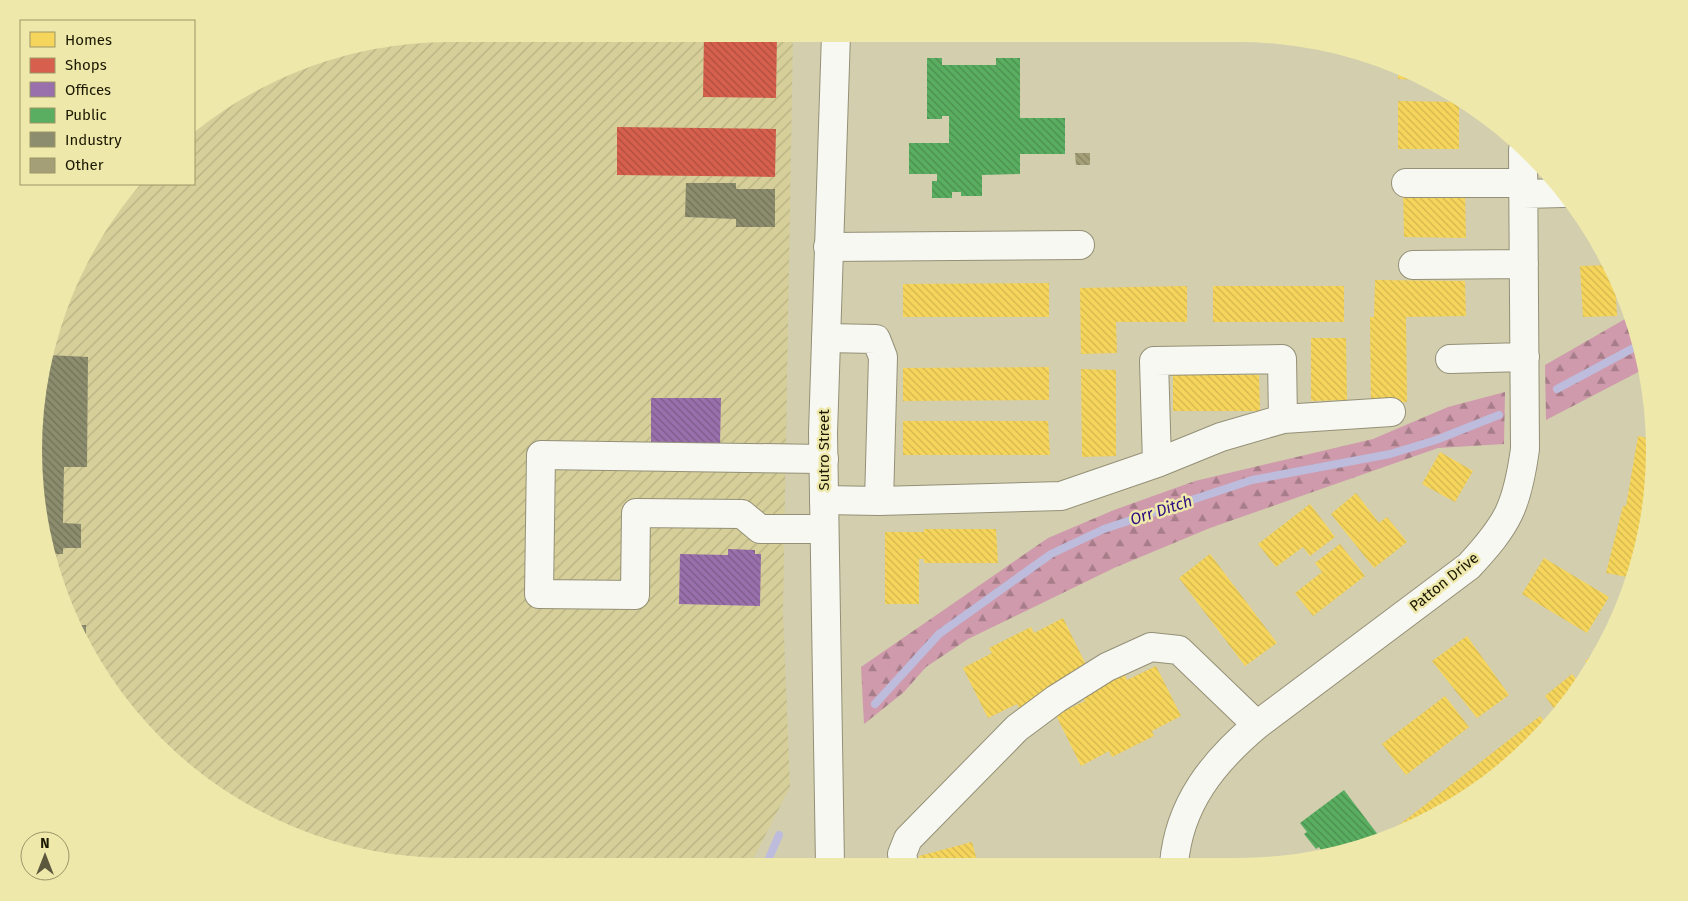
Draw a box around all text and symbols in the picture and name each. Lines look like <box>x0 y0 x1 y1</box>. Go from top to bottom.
legend <box>20 20 195 185</box>
text: Homes <box>65 31 112 49</box>
text: Shops <box>65 56 107 74</box>
text: Offices <box>65 81 111 99</box>
text: Public <box>65 106 107 124</box>
text: Industry <box>65 131 122 149</box>
text: Other <box>65 156 104 174</box>
street label: Sutro Street <box>815 409 833 491</box>
water label: Orr Ditch <box>1128 491 1194 529</box>
street label: Patton Drive <box>1406 549 1482 615</box>
north arrow <box>20 831 70 881</box>
text: N <box>40 835 50 852</box>

